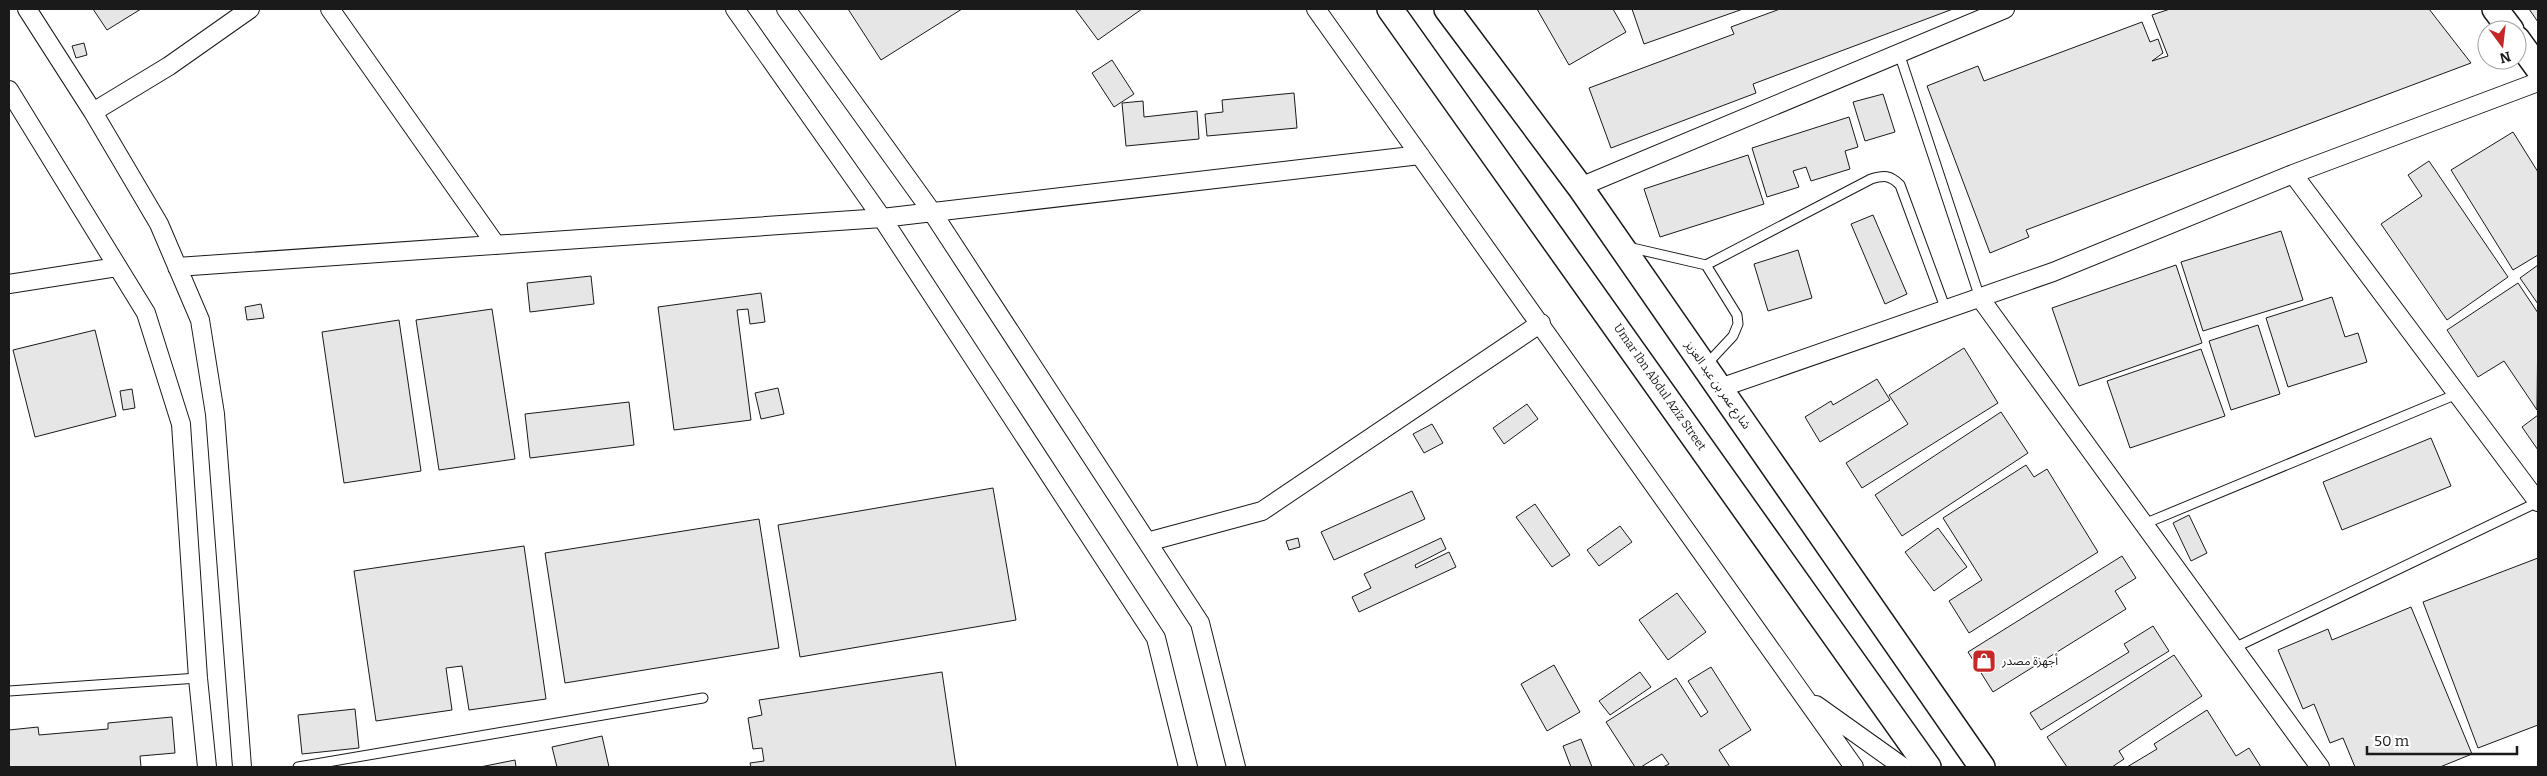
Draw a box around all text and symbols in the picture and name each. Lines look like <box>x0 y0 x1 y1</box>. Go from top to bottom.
north arrow <box>2477 20 2527 70</box>
text: N <box>2498 47 2513 67</box>
street label: Umar Ibn Abdul Aziz Street <box>1611 321 1709 453</box>
street label: شارع عمر بن عبد العزيز <box>1680 337 1754 433</box>
shop icon: أجهزة مصدر <box>1971 648 1997 674</box>
place label: أجهزة مصدر <box>2001 653 2058 668</box>
scale bar <box>2367 724 2517 756</box>
text: 50 m <box>2374 732 2410 750</box>

